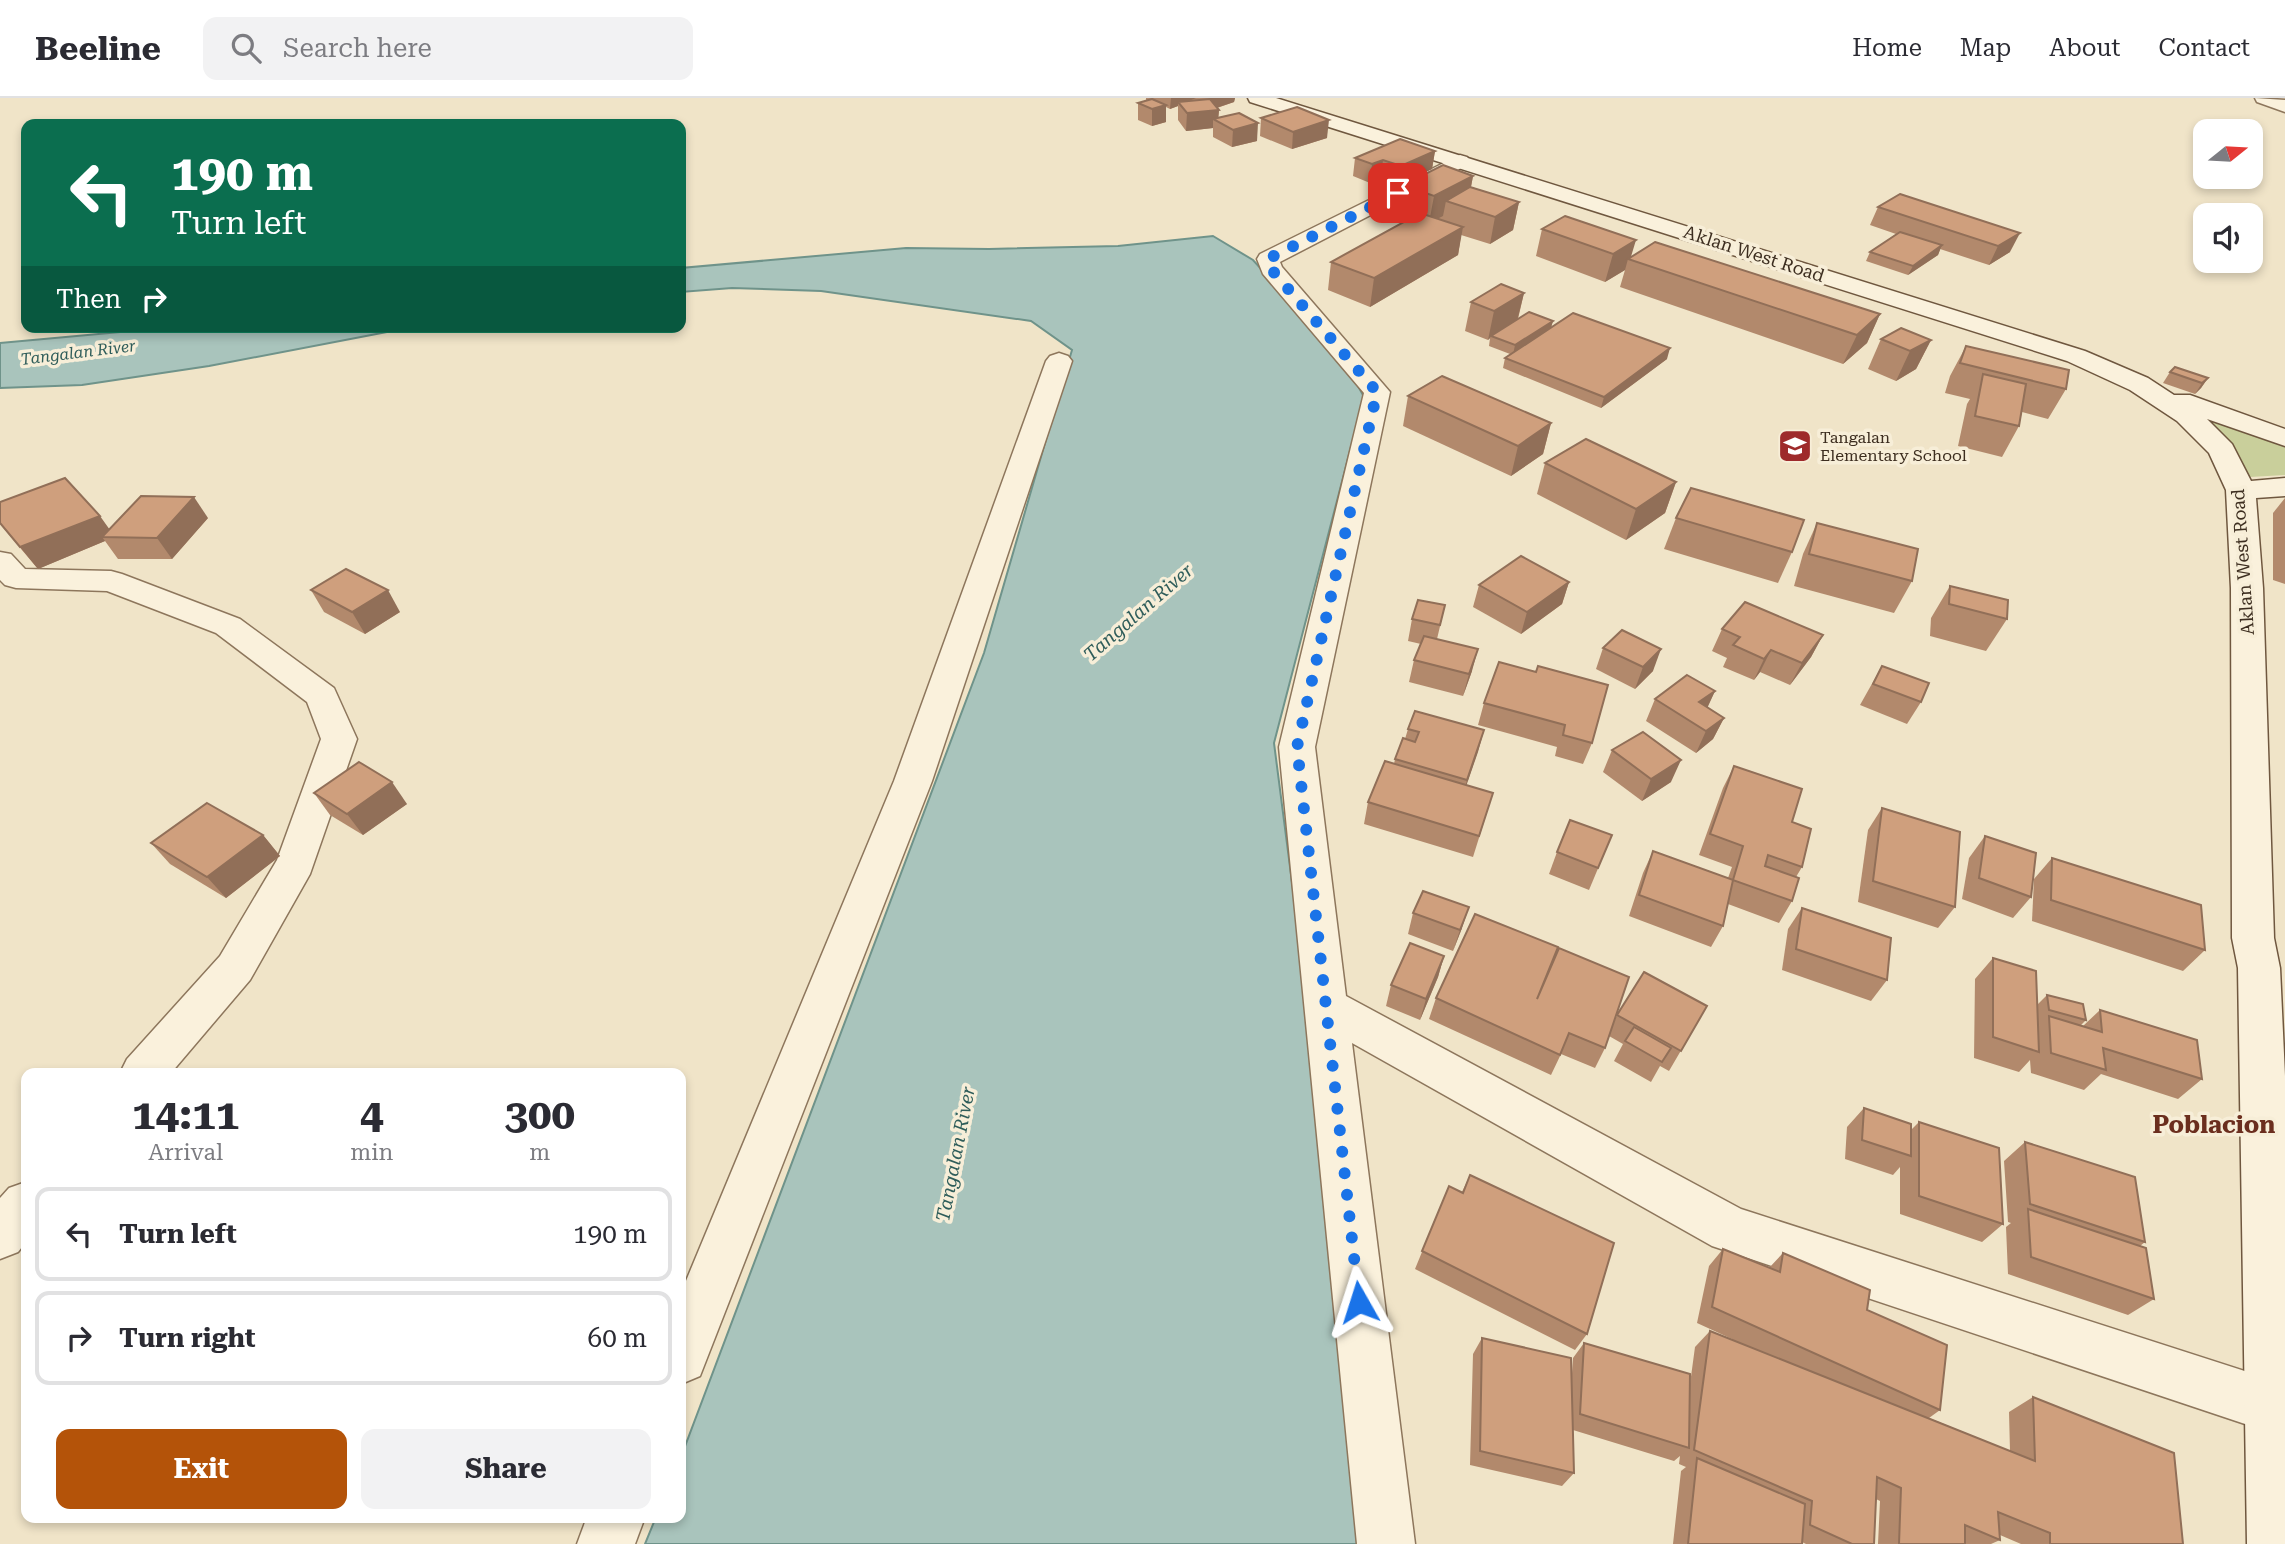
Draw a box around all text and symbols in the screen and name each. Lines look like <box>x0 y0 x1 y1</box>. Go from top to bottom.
search box <box>203 17 693 80</box>
text: Beeline <box>35 29 161 68</box>
icon: search <box>227 29 265 67</box>
text: Search here <box>283 33 432 63</box>
text: Home <box>1852 34 1922 62</box>
text: Map <box>1960 34 2011 62</box>
text: About <box>2049 34 2120 62</box>
text: Contact <box>2158 34 2250 62</box>
north arrow <box>2193 119 2263 189</box>
map controls <box>2193 119 2263 273</box>
text: 190 m <box>171 145 313 202</box>
icon: left <box>56 147 147 238</box>
pin <box>1368 163 1428 223</box>
icon: arrive <box>1379 174 1417 212</box>
button: sound <box>2193 203 2263 273</box>
text: Turn left <box>171 204 306 242</box>
street label: Aklan West Road <box>1681 221 1828 286</box>
icon: right <box>135 280 173 318</box>
text: Then <box>56 284 121 314</box>
water label: Tangalan River <box>19 336 137 369</box>
school or university icon: Tangalan Elementary School <box>1776 427 1814 465</box>
place label: Tangalan Elementary School <box>1820 428 1967 465</box>
street label: Aklan West Road <box>2227 488 2258 636</box>
water label: Tangalan River <box>1079 559 1198 666</box>
water label: Tangalan River <box>931 1084 980 1224</box>
text: 14:11 <box>132 1090 239 1139</box>
text: 4 <box>360 1090 384 1139</box>
text: 300 <box>504 1090 575 1139</box>
district label: Poblacion <box>2153 1111 2275 1139</box>
text: Arrival <box>148 1139 223 1166</box>
text: min <box>350 1139 393 1166</box>
text: m <box>529 1139 550 1166</box>
icon: left <box>60 1215 98 1253</box>
text: Turn left <box>119 1219 237 1249</box>
text: 190 m <box>573 1219 647 1249</box>
position arrow <box>1322 1265 1396 1339</box>
icon: right <box>60 1319 98 1357</box>
text: Turn right <box>119 1323 255 1353</box>
text: 60 m <box>588 1323 647 1353</box>
button: Exit <box>56 1429 347 1509</box>
button: Share <box>361 1429 651 1509</box>

